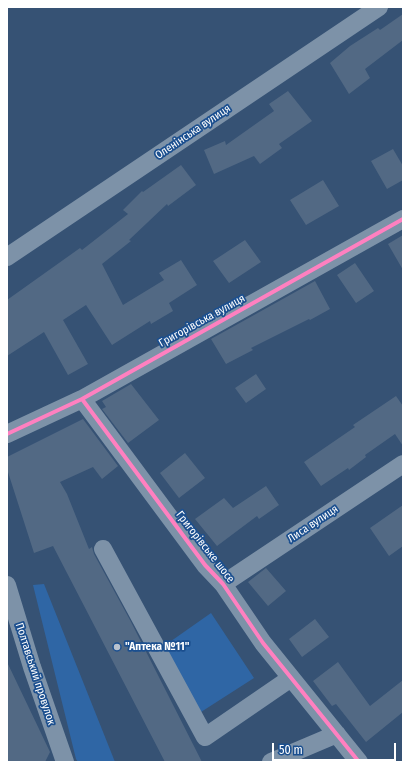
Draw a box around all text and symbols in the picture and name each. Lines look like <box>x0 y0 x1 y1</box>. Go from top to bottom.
street label: Оленінська вулиця <box>153 102 233 162</box>
street label: Григорівська вулиця <box>157 292 247 350</box>
street label: Лиса вулиця <box>285 502 341 546</box>
street label: Григорівське шосе <box>173 509 237 585</box>
street label: Полтавський провулок <box>12 621 58 727</box>
place label: "Аптека №11" <box>125 640 189 654</box>
marker: "Аптека №11" <box>112 642 122 652</box>
scale bar <box>274 735 398 761</box>
text: 50 m <box>279 743 303 757</box>

